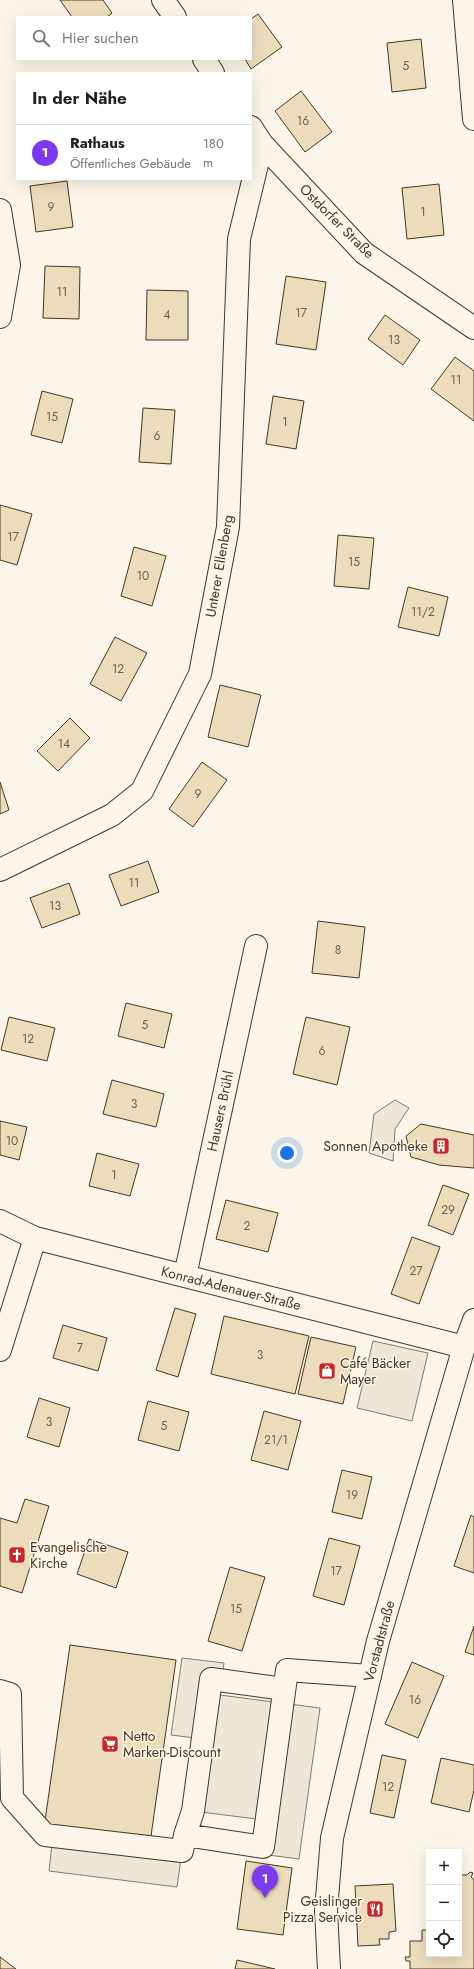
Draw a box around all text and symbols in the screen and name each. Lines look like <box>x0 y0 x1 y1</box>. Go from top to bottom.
search box <box>16 16 252 60</box>
icon: search <box>30 27 52 49</box>
text: Hier suchen <box>62 27 139 49</box>
house number: 5 <box>403 57 410 75</box>
text: In der Nähe <box>32 86 127 110</box>
house number: 16 <box>297 112 309 130</box>
text: Rathaus <box>70 132 125 154</box>
text: 180 m <box>203 134 224 172</box>
text: 1 <box>42 143 48 162</box>
text: Öffentliches Gebäude <box>70 154 191 173</box>
street label: Ostdorfer Straße <box>295 179 379 263</box>
house number: 9 <box>48 198 55 216</box>
house number: 1 <box>420 203 426 221</box>
house number: 11 <box>57 283 67 301</box>
house number: 17 <box>295 304 308 322</box>
house number: 4 <box>164 306 171 324</box>
house number: 13 <box>388 331 400 349</box>
house number: 11 <box>451 371 461 389</box>
house number: 15 <box>46 408 58 426</box>
house number: 1 <box>282 413 288 431</box>
house number: 6 <box>154 427 161 445</box>
street label: Unterer Ellenberg <box>200 513 238 619</box>
house number: 17 <box>7 528 20 546</box>
house number: 15 <box>348 553 360 571</box>
house number: 10 <box>137 567 149 585</box>
house number: 11/2 <box>411 603 435 621</box>
house number: 12 <box>112 660 124 678</box>
house number: 14 <box>58 735 70 753</box>
house number: 9 <box>195 785 202 803</box>
house number: 11 <box>129 874 139 892</box>
house number: 13 <box>49 897 61 915</box>
house number: 8 <box>335 941 341 959</box>
house number: 5 <box>142 1016 149 1034</box>
house number: 12 <box>22 1030 34 1048</box>
house number: 6 <box>319 1042 326 1060</box>
street label: Hausers Brühl <box>202 1069 238 1153</box>
house number: 3 <box>131 1095 138 1113</box>
house number: 10 <box>6 1132 18 1150</box>
place label: Sonnen Apotheke <box>323 1136 428 1156</box>
building icon: Sonnen Apotheke <box>431 1136 451 1156</box>
your location <box>277 1143 297 1163</box>
house number: 1 <box>111 1166 117 1184</box>
house number: 29 <box>441 1201 455 1219</box>
house number: 2 <box>244 1217 251 1235</box>
street label: Konrad-Adenauer-Straße <box>159 1261 303 1315</box>
house number: 27 <box>409 1262 423 1280</box>
house number: 7 <box>77 1339 84 1357</box>
house number: 3 <box>257 1346 264 1364</box>
place label: Café Bäcker Mayer <box>340 1353 411 1389</box>
shop icon: Café Bäcker Mayer <box>317 1361 337 1381</box>
house number: 3 <box>46 1413 53 1431</box>
house number: 5 <box>161 1417 168 1435</box>
house number: 21/1 <box>264 1431 288 1449</box>
house number: 19 <box>346 1486 358 1504</box>
place label: Evangelische Kirche <box>30 1537 107 1573</box>
church icon: Evangelische Kirche <box>7 1545 27 1565</box>
house number: 17 <box>330 1562 343 1580</box>
street label: Vorstadtstraße <box>359 1598 399 1684</box>
house number: 15 <box>230 1600 242 1618</box>
house number: 16 <box>409 1691 421 1709</box>
place label: Netto Marken-Discount <box>123 1726 221 1762</box>
supermarket icon: Netto Marken-Discount <box>100 1734 120 1754</box>
house number: 12 <box>382 1778 394 1796</box>
map controls <box>426 1849 462 1957</box>
button: + <box>426 1849 462 1885</box>
pin: 1 <box>252 1865 278 1898</box>
button: − <box>426 1885 462 1921</box>
place label: Geislinger Pizza Service <box>283 1891 362 1927</box>
restaurant icon: Geislinger Pizza Service <box>365 1899 385 1919</box>
button: locate <box>426 1921 462 1957</box>

